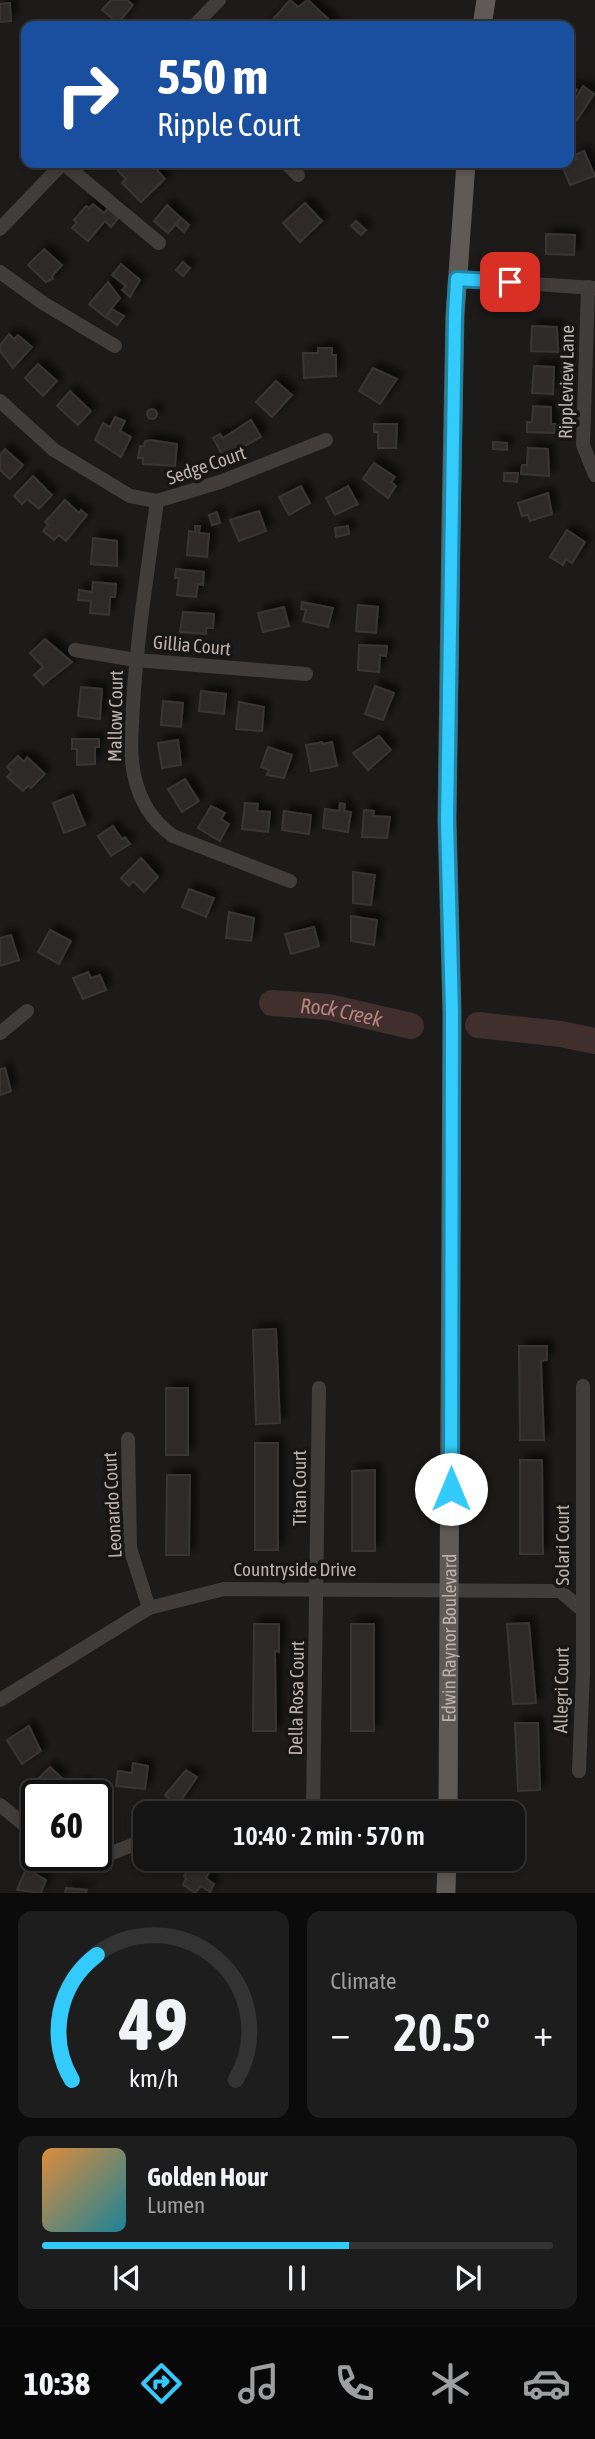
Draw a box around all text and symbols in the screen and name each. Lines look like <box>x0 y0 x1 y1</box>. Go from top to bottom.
text: 550 m <box>157 48 268 104</box>
icon: right <box>42 49 133 140</box>
text: Ripple Court <box>157 106 301 143</box>
pin <box>480 252 540 312</box>
icon: arrive <box>491 263 529 301</box>
street label: Rippleview Lane <box>554 325 578 439</box>
street label: Sedge Court <box>164 441 248 489</box>
street label: Gillia Court <box>152 631 232 659</box>
street label: Mallow Court <box>103 670 127 762</box>
water label: Rock Creek <box>299 993 386 1031</box>
street label: Titan Court <box>288 1450 310 1526</box>
street label: Leonardo Court <box>98 1451 126 1559</box>
position arrow <box>414 1452 488 1526</box>
street label: Solari Court <box>551 1505 573 1585</box>
street label: Edwin Raynor Boulevard <box>437 1554 460 1722</box>
street label: Countryside Drive <box>234 1558 356 1580</box>
street label: Della Rosa Court <box>284 1640 308 1756</box>
street label: Allegri Court <box>549 1647 573 1733</box>
speed limit sign: 60 <box>21 1780 112 1871</box>
text: 10:40 · 2 min · 570 m <box>233 1821 425 1851</box>
text: Climate <box>331 1968 396 1994</box>
text: 49 <box>118 1983 187 2066</box>
text: 20.5° <box>393 2002 490 2062</box>
text: − <box>331 2011 350 2054</box>
text: + <box>533 2011 553 2054</box>
text: km/h <box>128 2064 178 2092</box>
text: Golden Hour <box>147 2162 267 2192</box>
text: Lumen <box>147 2192 205 2218</box>
icon: previous <box>108 2259 146 2297</box>
icon: pause <box>278 2259 316 2297</box>
icon: next <box>449 2259 487 2297</box>
icon: directions <box>137 2359 186 2408</box>
icon: music <box>234 2359 283 2408</box>
icon: phone <box>330 2359 379 2408</box>
icon: climate <box>426 2359 475 2408</box>
icon: car <box>522 2359 571 2408</box>
text: 10:38 <box>24 2365 90 2402</box>

